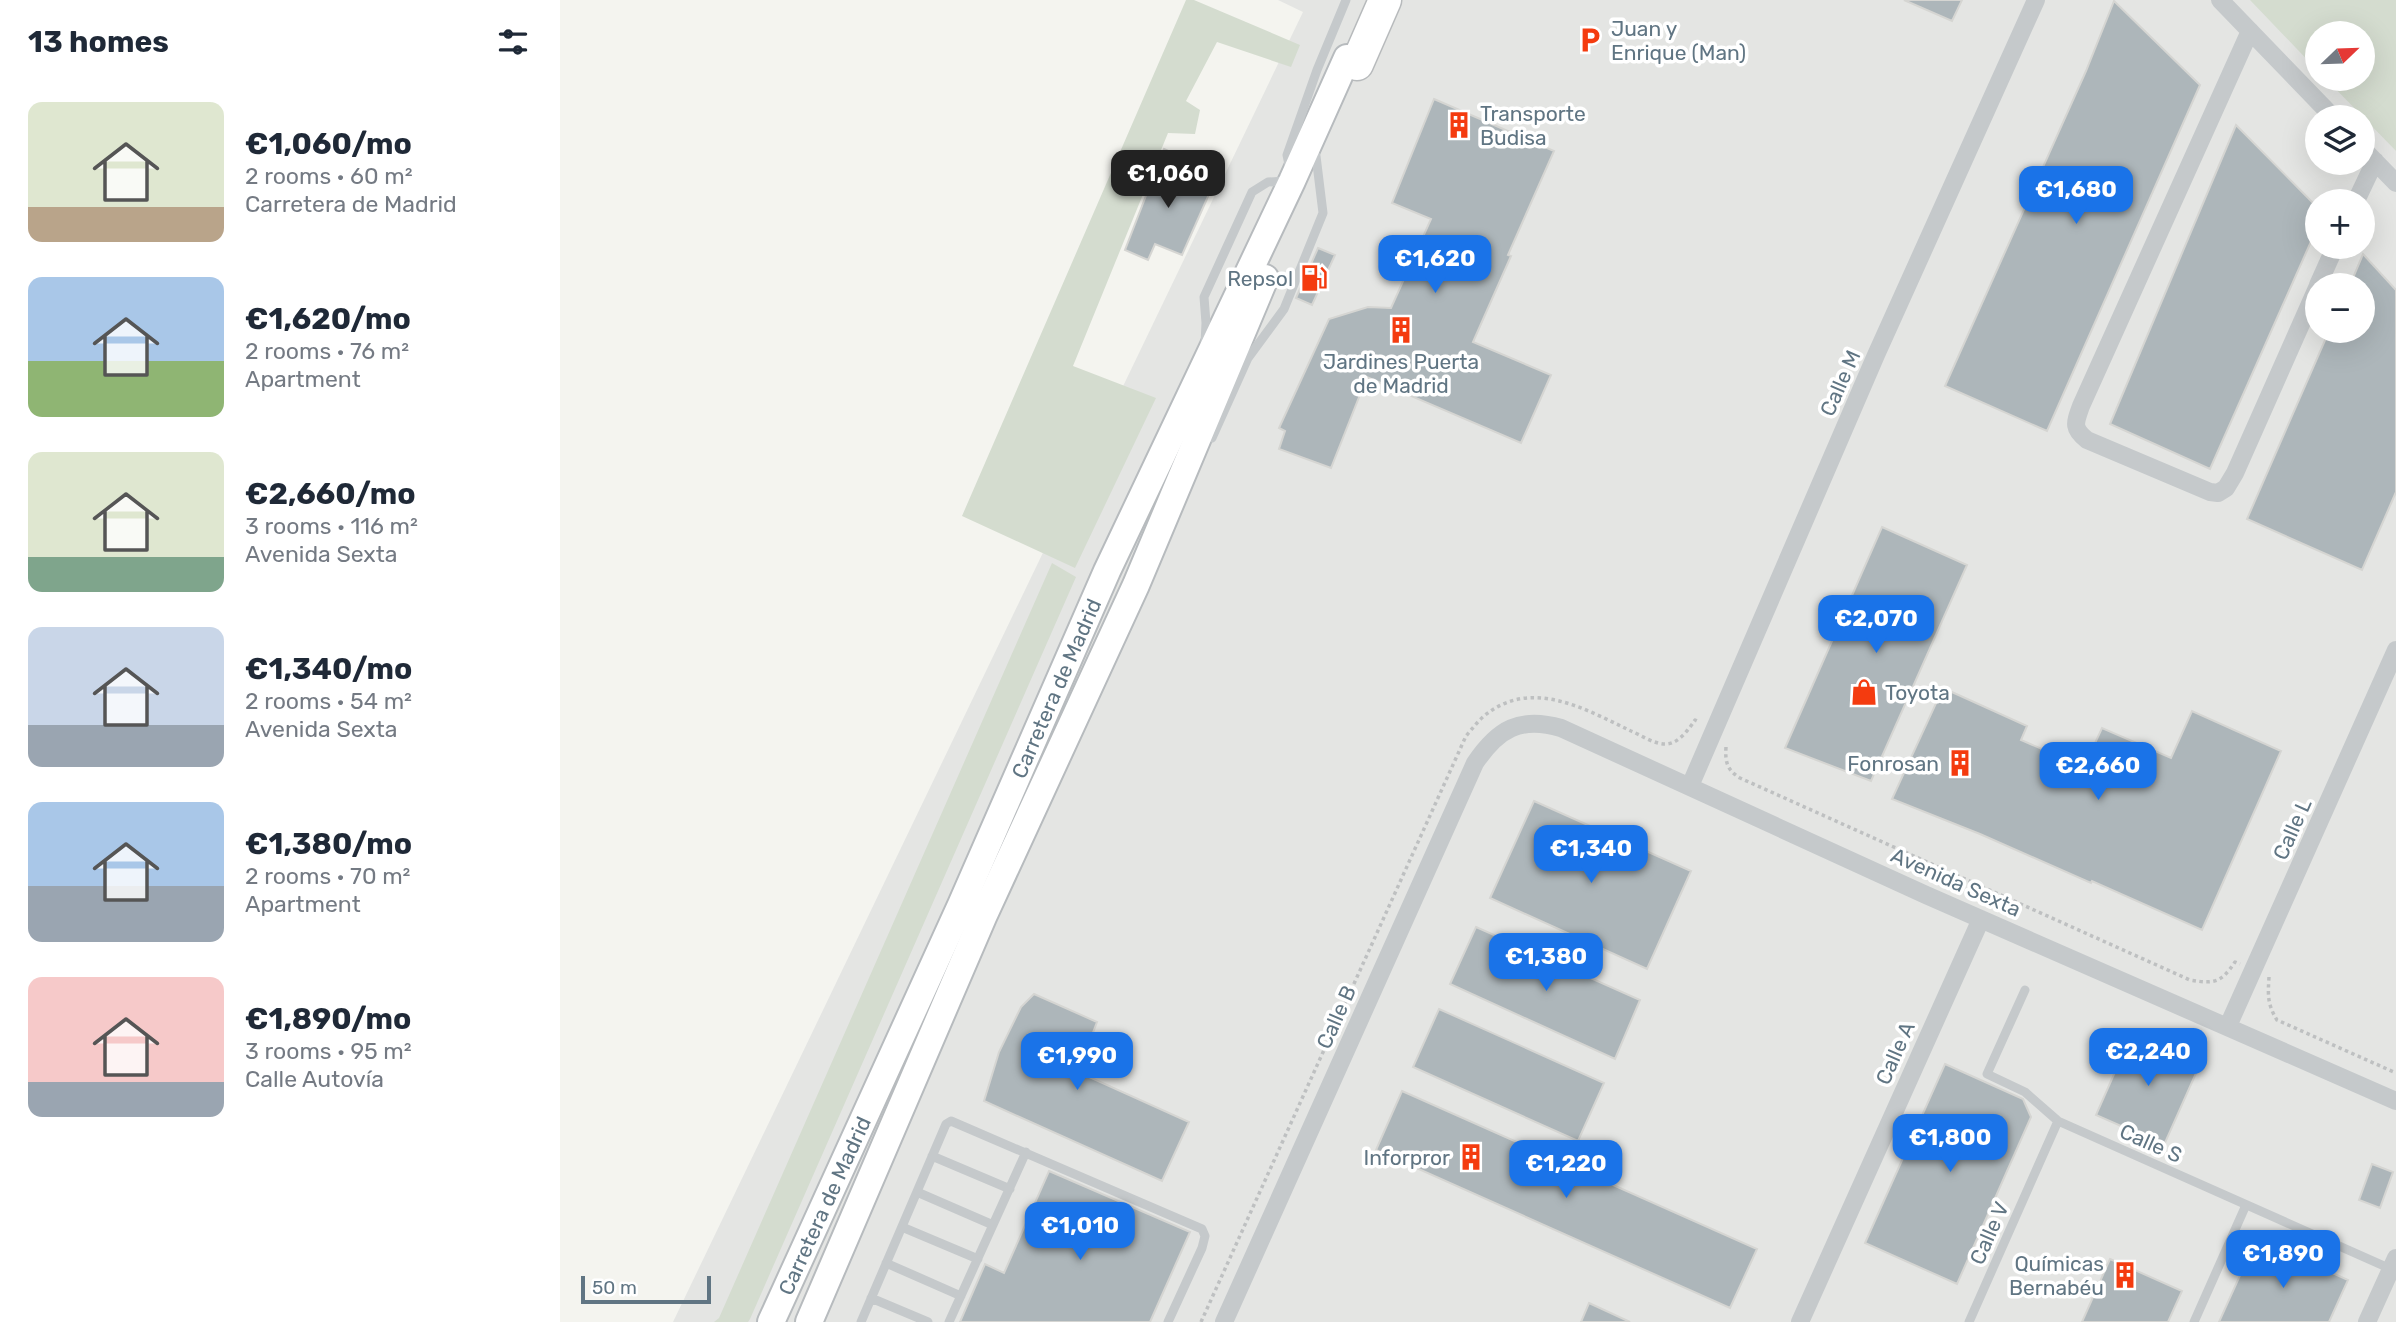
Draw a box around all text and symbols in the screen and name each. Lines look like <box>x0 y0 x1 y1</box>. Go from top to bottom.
place label: Juan y Enrique (Man) <box>1611 16 1746 65</box>
north arrow <box>2305 21 2375 91</box>
map controls <box>2305 21 2375 343</box>
icon: filters <box>494 23 532 61</box>
text: 13 homes <box>28 24 169 60</box>
parking icon: Juan y Enrique (Man) <box>1575 25 1605 55</box>
place label: Transporte Budisa <box>1480 101 1586 150</box>
button: layers <box>2305 105 2375 175</box>
building icon: Transporte Budisa <box>1444 110 1474 140</box>
text: €1,060/mo <box>245 126 412 162</box>
icon: home <box>84 130 168 214</box>
pin: €1,060 <box>1111 150 1225 210</box>
text: €1,060 <box>1127 159 1209 187</box>
text: 2 rooms · 60 m² <box>245 162 413 190</box>
pin: €1,680 <box>2019 166 2133 226</box>
text: €1,680 <box>2035 175 2117 203</box>
button: + <box>2305 189 2375 259</box>
text: Carretera de Madrid <box>245 190 457 218</box>
pin: €1,620 <box>1378 236 1492 295</box>
text: €1,620 <box>1394 244 1476 272</box>
fuel station icon: Repsol <box>1299 263 1329 293</box>
place label: Repsol <box>1227 266 1293 291</box>
button: − <box>2305 273 2375 343</box>
text: €1,620/mo <box>245 301 411 337</box>
icon: home <box>84 305 168 389</box>
building icon: Jardines Puerta de Madrid <box>1386 315 1416 345</box>
text: 2 rooms · 76 m² <box>245 337 409 365</box>
street label: Calle M <box>1814 346 1866 420</box>
place label: Jardines Puerta de Madrid <box>1323 349 1479 398</box>
text: Apartment <box>245 365 361 393</box>
text: €2,660/mo <box>245 476 416 512</box>
icon: home <box>84 480 168 564</box>
text: 3 rooms · 116 m² <box>245 512 418 540</box>
text: Avenida Sexta <box>245 540 397 568</box>
street label: Carretera de Madrid <box>1006 594 1106 782</box>
pin: €2,070 <box>1819 596 1933 655</box>
text: €2,070 <box>1834 604 1918 632</box>
text: €1,340/mo <box>245 651 412 687</box>
icon: home <box>84 655 168 739</box>
shop icon: Toyota <box>1849 677 1879 707</box>
place label: Toyota <box>1885 680 1950 705</box>
text: 2 rooms · 54 m² <box>245 687 412 715</box>
text: Avenida Sexta <box>245 715 397 743</box>
pin: €2,660 <box>2041 742 2155 802</box>
building icon: Fonrosan <box>1945 748 1975 778</box>
place label: Fonrosan <box>1847 751 1939 776</box>
text: €2,660 <box>2056 751 2140 779</box>
street label: Calle L <box>2267 794 2317 864</box>
text: €1,380/mo <box>245 826 412 862</box>
pin: €1,340 <box>1534 826 1648 885</box>
icon: home <box>84 830 168 914</box>
text: €1,340 <box>1550 834 1632 862</box>
street label: Avenida Sexta <box>1887 842 2025 922</box>
text: 2 rooms · 70 m² <box>245 862 410 890</box>
text: Apartment <box>245 890 361 918</box>
pin: €1,380 <box>1489 934 1603 993</box>
text: €1,380 <box>1505 942 1587 970</box>
street label: Calle B <box>1311 981 1361 1053</box>
text: €1,890/mo <box>245 1001 411 1037</box>
icon: home <box>84 1005 168 1089</box>
street label: Calle A <box>1870 1018 1920 1088</box>
pin: €2,240 <box>2091 1028 2205 1088</box>
pin: €1,990 <box>1020 1032 1134 1092</box>
text: 3 rooms · 95 m² <box>245 1037 412 1065</box>
text: €2,240 <box>2105 1037 2191 1065</box>
text: €1,990 <box>1037 1041 1117 1069</box>
text: Calle Autovía <box>245 1065 384 1093</box>
street label: Carretera de Madrid <box>773 1112 876 1299</box>
pin: €1,800 <box>1893 1114 2007 1174</box>
street label: Calle S <box>2116 1118 2186 1168</box>
text: €1,800 <box>1909 1123 1991 1151</box>
pin: €1,220 <box>1509 1140 1623 1200</box>
building icon: Inforpror <box>1456 1142 1486 1172</box>
place label: Inforpror <box>1363 1145 1450 1170</box>
text: €1,220 <box>1525 1149 1607 1177</box>
street label: Calle V <box>1964 1198 2014 1268</box>
pin: €1,010 <box>1023 1202 1137 1262</box>
text: €1,010 <box>1041 1211 1119 1239</box>
pin: €1,890 <box>2226 1230 2340 1290</box>
text: €1,890 <box>2242 1239 2324 1267</box>
place label: Químicas Bernabéu <box>2009 1251 2104 1300</box>
building icon: Químicas Bernabéu <box>2110 1260 2140 1290</box>
scale bar <box>581 1273 710 1305</box>
text: 50 m <box>592 1276 637 1299</box>

